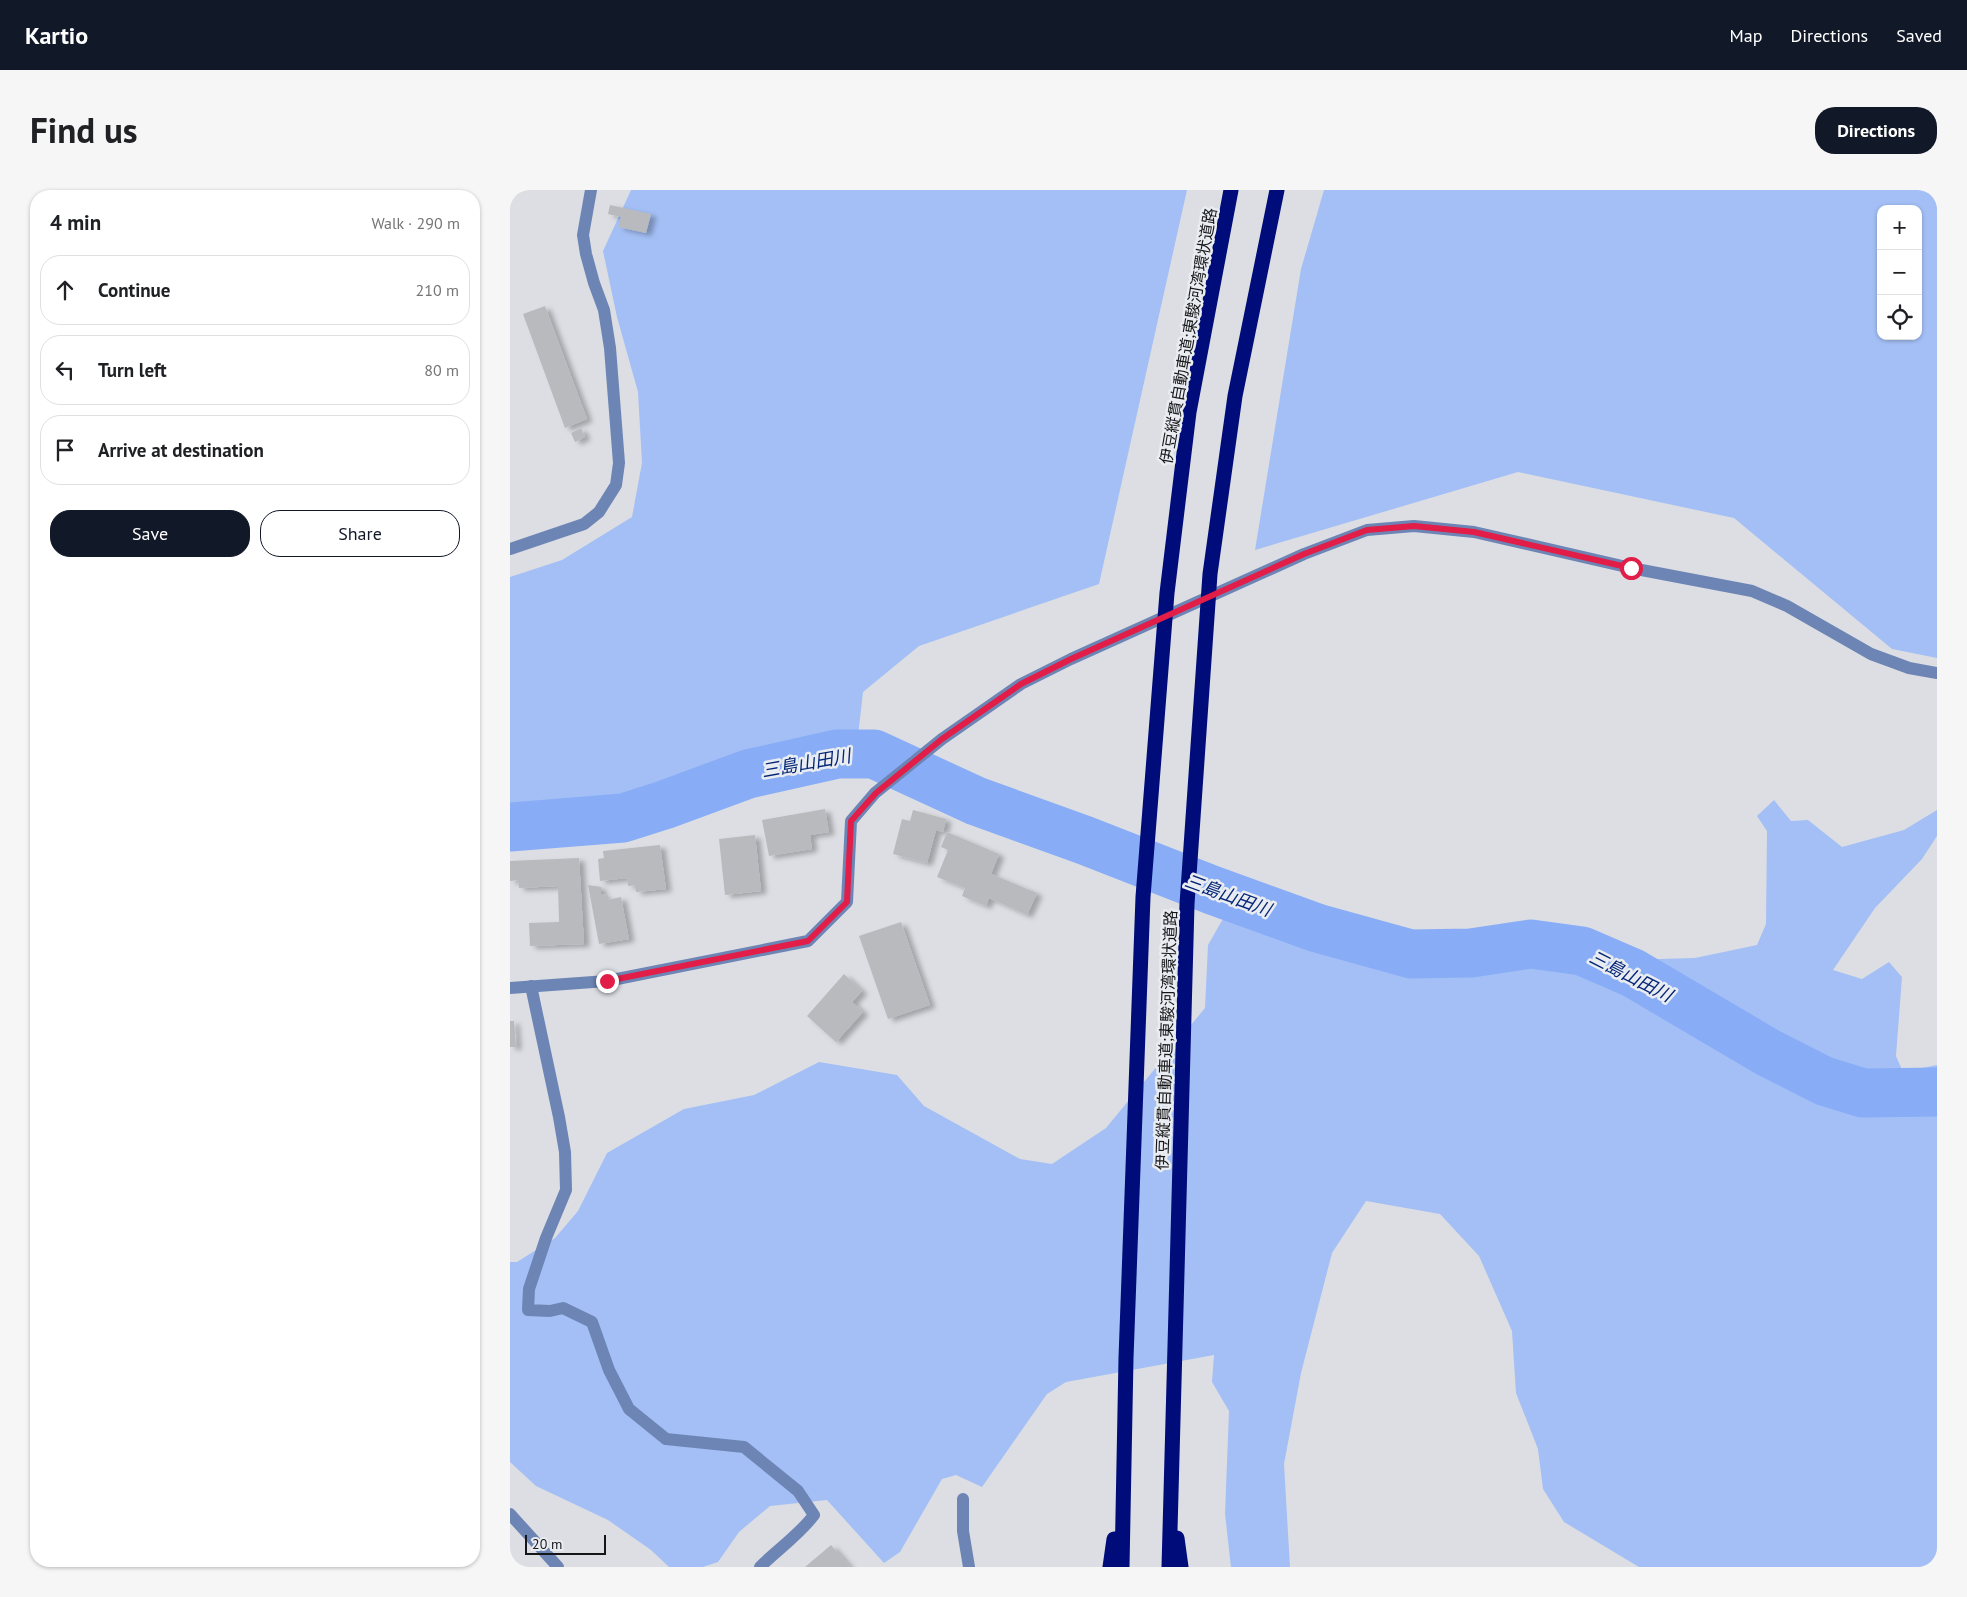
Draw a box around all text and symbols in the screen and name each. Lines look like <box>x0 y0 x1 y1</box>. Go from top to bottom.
text: Kartio <box>25 20 88 51</box>
text: Map <box>1730 24 1762 47</box>
text: Directions <box>1790 24 1868 47</box>
text: Saved <box>1896 24 1942 47</box>
text: Find us <box>30 107 138 153</box>
button: Directions <box>1815 107 1937 154</box>
map controls <box>1877 205 1922 340</box>
button: + <box>1877 205 1922 250</box>
street label: 伊豆縦貫自動車道;東駿河湾環状道路 <box>1156 206 1220 466</box>
text: 4 min <box>50 209 101 236</box>
text: Walk · 290 m <box>371 213 460 233</box>
button: − <box>1877 250 1922 295</box>
icon: ahead <box>51 276 79 304</box>
text: Continue <box>98 278 170 302</box>
text: 210 m <box>416 280 459 300</box>
button: locate <box>1877 295 1922 340</box>
icon: left <box>51 356 79 384</box>
text: Turn left <box>98 358 167 382</box>
text: 80 m <box>424 360 459 380</box>
icon: arrive <box>51 436 79 464</box>
text: Arrive at destination <box>98 438 264 462</box>
button: Save <box>50 510 250 557</box>
button: Share <box>260 510 460 557</box>
route start <box>1620 557 1643 580</box>
water label: 三島山田川 <box>760 744 854 782</box>
water label: 三島山田川 <box>1182 869 1276 922</box>
street label: 伊豆縦貫自動車道;東駿河湾環状道路 <box>1151 910 1181 1170</box>
water label: 三島山田川 <box>1586 945 1678 1008</box>
route end <box>596 970 619 993</box>
scale bar <box>525 1532 606 1555</box>
text: 20 m <box>532 1535 562 1553</box>

